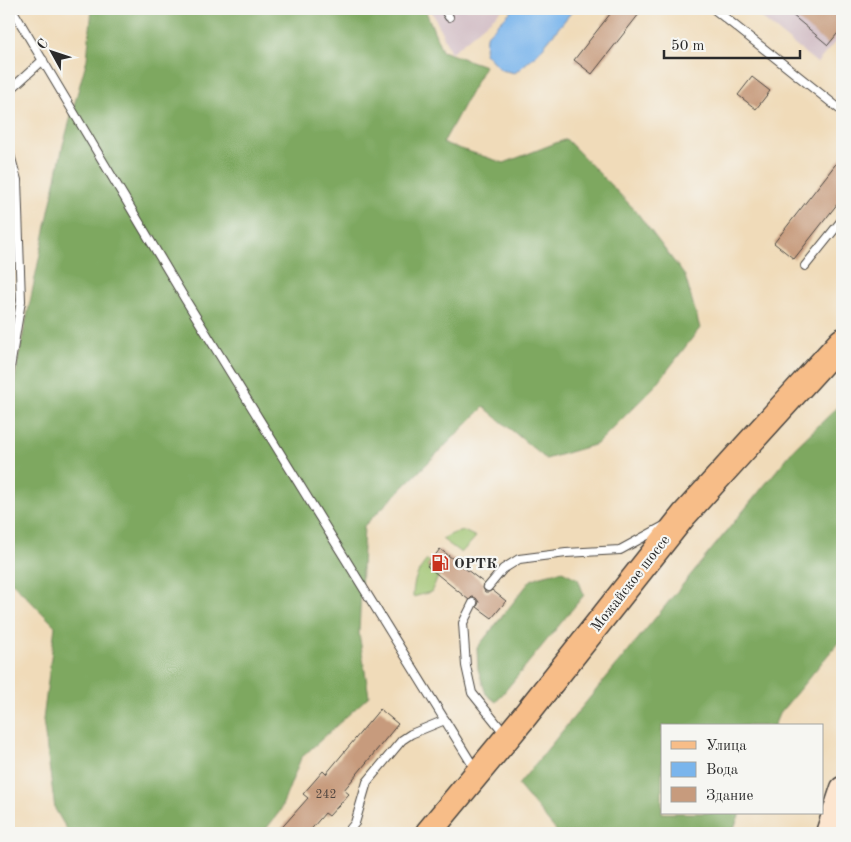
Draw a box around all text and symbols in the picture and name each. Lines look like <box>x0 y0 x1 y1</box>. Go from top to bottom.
north arrow <box>28 28 78 78</box>
scale bar <box>664 28 800 60</box>
text: С <box>34 36 51 52</box>
text: 50 m <box>671 39 705 54</box>
street label: Можайское шоссе <box>589 533 673 635</box>
fuel station icon: ОРТК <box>430 553 450 573</box>
place label: ОРТК <box>454 557 497 572</box>
legend <box>661 724 824 814</box>
text: Улица <box>706 739 747 754</box>
text: Вода <box>706 763 739 778</box>
house number: 242 <box>316 789 336 801</box>
text: Здание <box>706 789 753 804</box>

